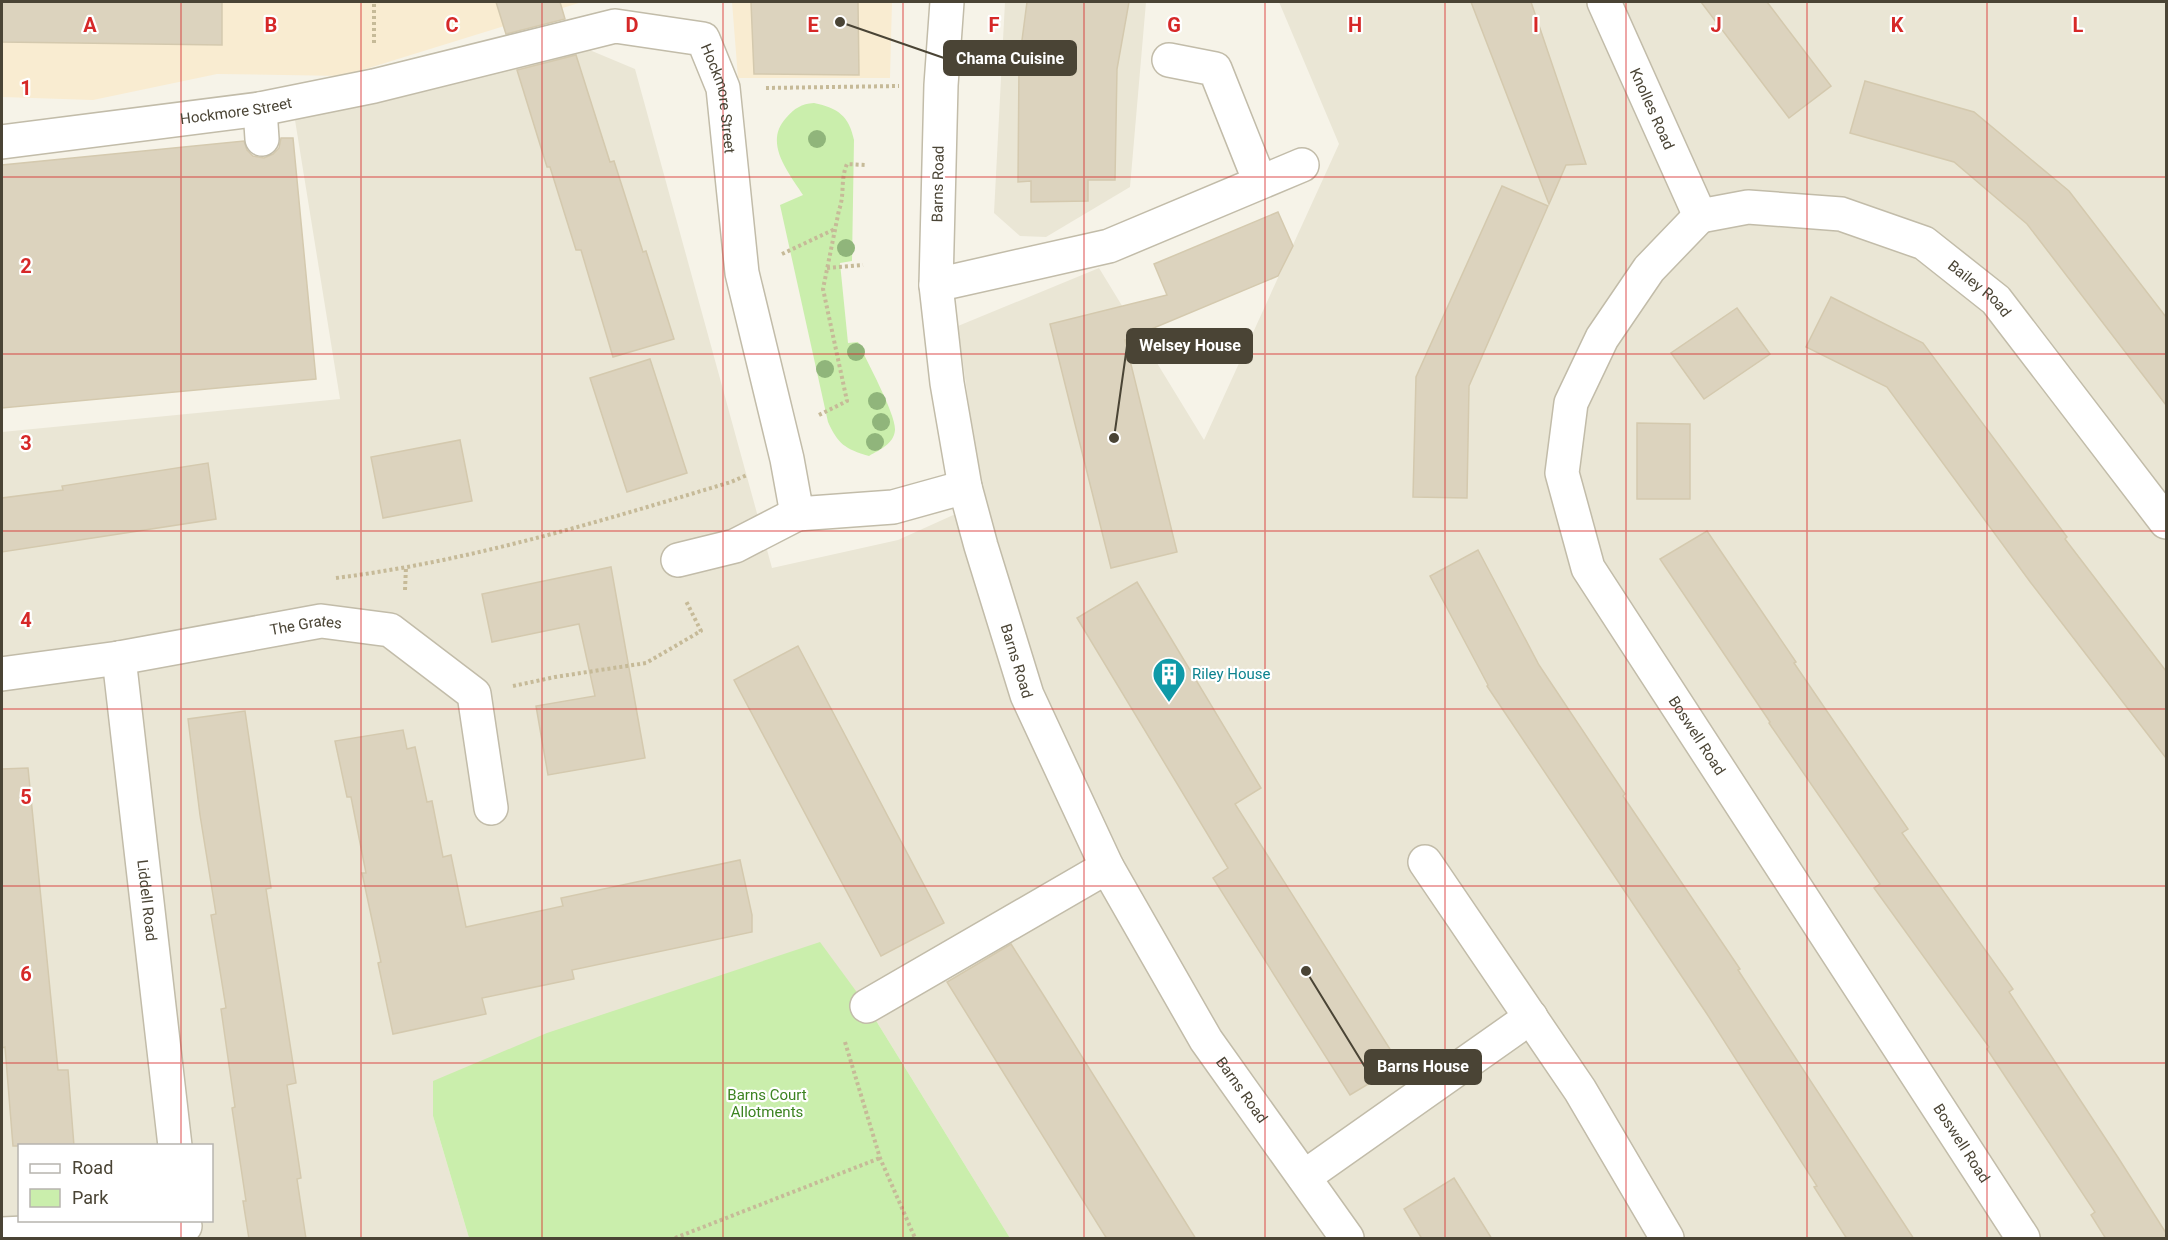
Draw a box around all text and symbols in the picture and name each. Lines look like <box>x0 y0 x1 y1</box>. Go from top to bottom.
text: A <box>83 13 97 37</box>
text: B <box>265 13 277 37</box>
text: C <box>445 13 459 37</box>
text: D <box>626 13 639 37</box>
text: E <box>807 13 819 37</box>
text: F <box>989 13 1000 37</box>
text: G <box>1167 13 1181 37</box>
text: H <box>1348 13 1362 37</box>
text: I <box>1533 13 1539 37</box>
text: J <box>1710 13 1722 37</box>
text: K <box>1891 13 1904 37</box>
text: L <box>2073 13 2084 37</box>
street label: Hockmore Street <box>697 41 739 154</box>
callout: Chama Cuisine <box>944 41 1076 75</box>
text: Chama Cuisine <box>956 49 1064 68</box>
street label: Knolles Road <box>1626 65 1678 152</box>
text: 1 <box>20 76 32 100</box>
street label: Hockmore Street <box>179 94 293 128</box>
street label: Barns Road <box>928 145 948 223</box>
text: 2 <box>20 254 32 278</box>
street label: Bailey Road <box>1944 256 2015 321</box>
callout: Welsey House <box>1127 329 1252 363</box>
text: Welsey House <box>1139 336 1241 355</box>
text: 3 <box>20 431 32 455</box>
text: 4 <box>20 608 32 632</box>
street label: The Grates <box>268 612 343 639</box>
street label: Barns Road <box>997 622 1036 700</box>
building icon: Riley House <box>1151 656 1187 703</box>
place label: Riley House <box>1192 665 1270 683</box>
street label: Boswell Road <box>1665 693 1729 778</box>
text: 5 <box>20 785 32 809</box>
street label: Liddell Road <box>133 859 160 942</box>
text: 6 <box>20 962 32 986</box>
callout: Barns House <box>1365 1050 1481 1084</box>
street label: Barns Road <box>1212 1054 1271 1127</box>
text: Barns House <box>1377 1057 1469 1076</box>
park label: Barns Court Allotments <box>727 1086 807 1121</box>
street label: Boswell Road <box>1929 1100 1994 1186</box>
legend <box>18 1144 213 1222</box>
text: Road <box>72 1157 113 1178</box>
text: Park <box>72 1187 109 1208</box>

